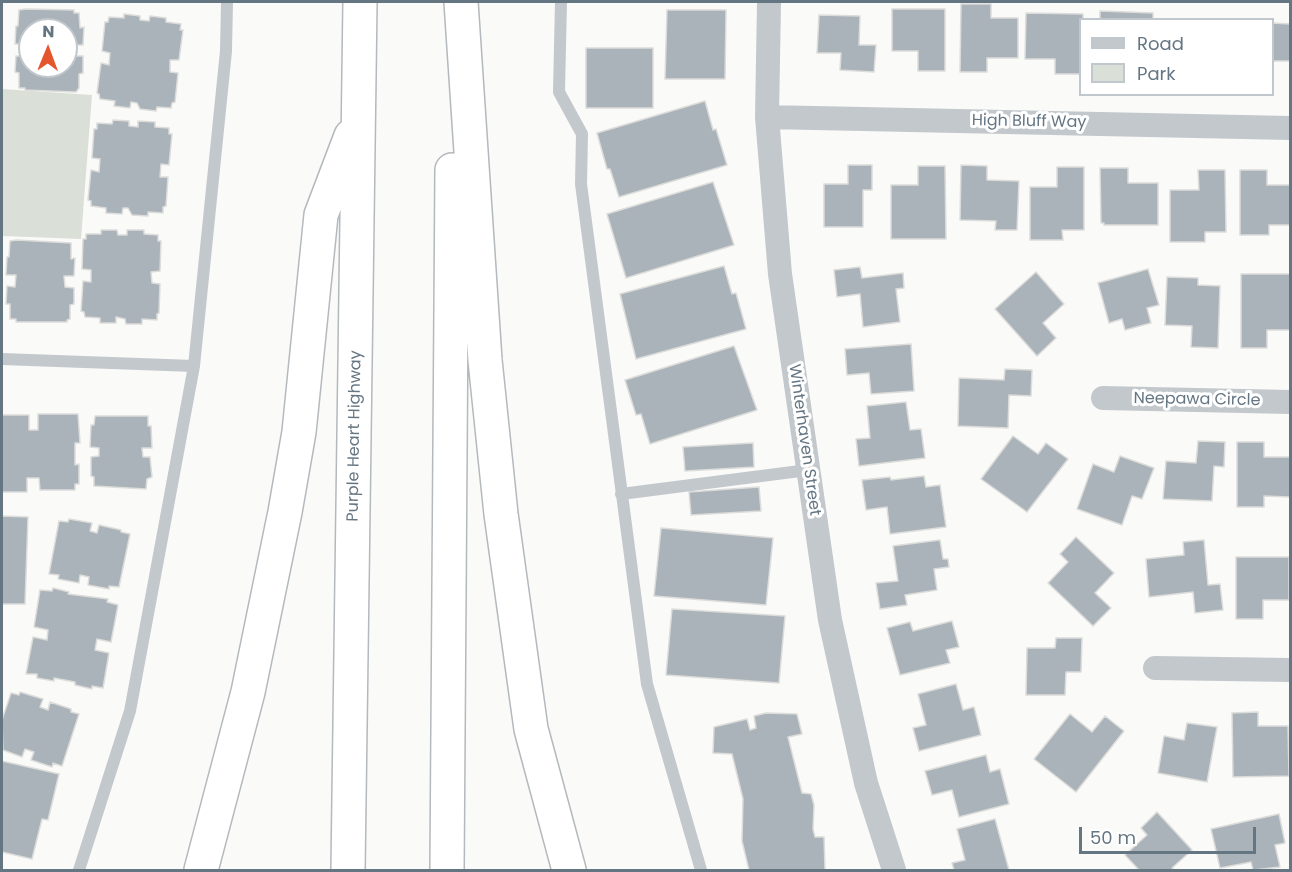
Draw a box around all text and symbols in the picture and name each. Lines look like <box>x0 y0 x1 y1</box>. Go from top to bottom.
north arrow <box>18 18 78 78</box>
legend <box>1079 18 1274 96</box>
text: N <box>42 20 55 43</box>
text: Road <box>1137 31 1184 56</box>
text: Park <box>1137 61 1176 86</box>
street label: High Bluff Way <box>972 111 1086 133</box>
street label: Purple Heart Highway <box>344 350 366 522</box>
street label: Winterhaven Street <box>784 363 824 517</box>
street label: Neepawa Circle <box>1133 389 1261 411</box>
scale bar <box>1082 815 1259 853</box>
text: 50 m <box>1090 825 1136 850</box>

